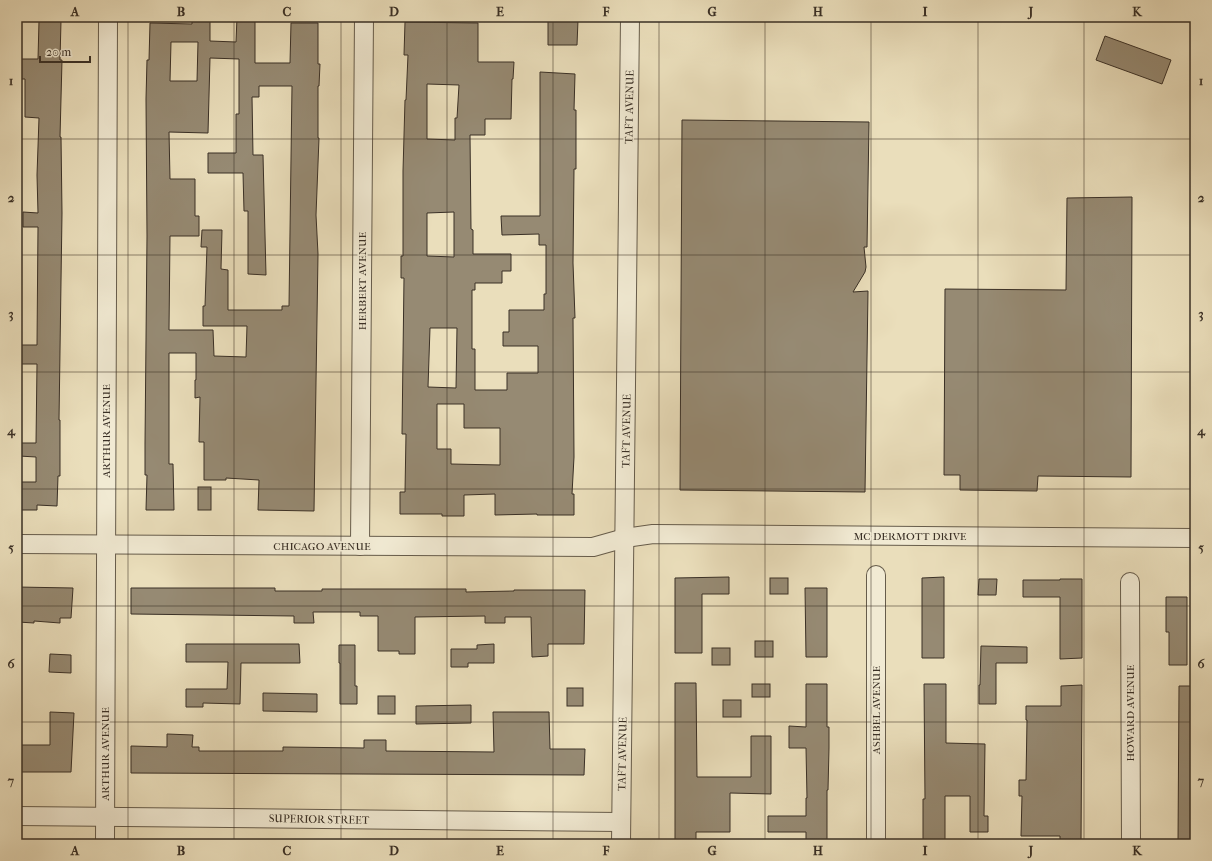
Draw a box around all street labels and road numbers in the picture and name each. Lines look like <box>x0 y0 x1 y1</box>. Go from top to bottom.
street label: TAFT AVENUE <box>622 70 637 144</box>
street label: HERBERT AVENUE <box>356 231 369 330</box>
street label: ARTHUR AVENUE <box>100 384 113 479</box>
street label: TAFT AVENUE <box>619 394 634 468</box>
street label: MC DERMOTT DRIVE <box>853 530 967 543</box>
street label: CHICAGO AVENUE <box>273 540 371 553</box>
street label: HOWARD AVENUE <box>1124 664 1137 761</box>
street label: ASHBEL AVENUE <box>870 666 883 755</box>
street label: ARTHUR AVENUE <box>99 707 112 802</box>
street label: TAFT AVENUE <box>615 717 630 791</box>
street label: SUPERIOR STREET <box>269 812 370 827</box>

